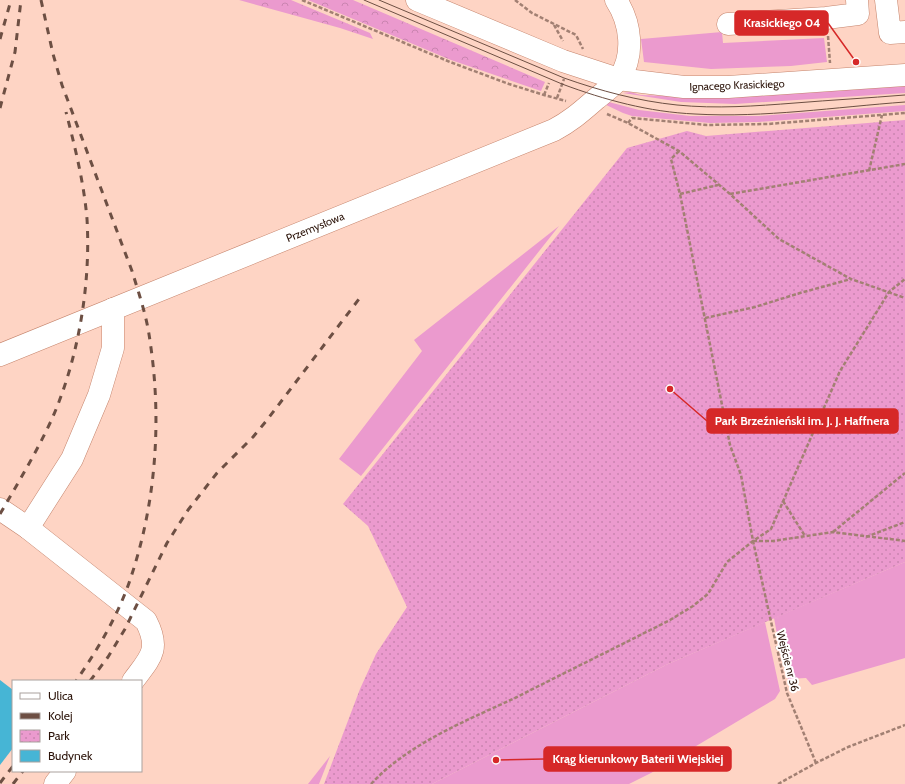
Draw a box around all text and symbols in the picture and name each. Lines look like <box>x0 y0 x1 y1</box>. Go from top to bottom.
callout: Krasickiego 04 <box>735 11 828 35</box>
text: Krasickiego 04 <box>743 15 821 30</box>
street label: Ignacego Krasickiego <box>689 76 785 94</box>
street label: Przemysłowa <box>284 209 347 245</box>
callout: Park Brzeźnieński im. J. J. Haffnera <box>707 409 898 433</box>
text: Park Brzeźnieński im. J. J. Haffnera <box>715 413 889 428</box>
street label: Wejście nr 36 <box>774 629 802 693</box>
legend <box>12 680 142 772</box>
text: Ulica <box>48 688 73 703</box>
text: Kolej <box>48 708 72 723</box>
text: Park <box>48 728 70 743</box>
callout: Krąg kierunkowy Baterii Wiejskiej <box>544 747 731 771</box>
text: Budynek <box>48 748 93 763</box>
text: Krąg kierunkowy Baterii Wiejskiej <box>553 751 724 766</box>

